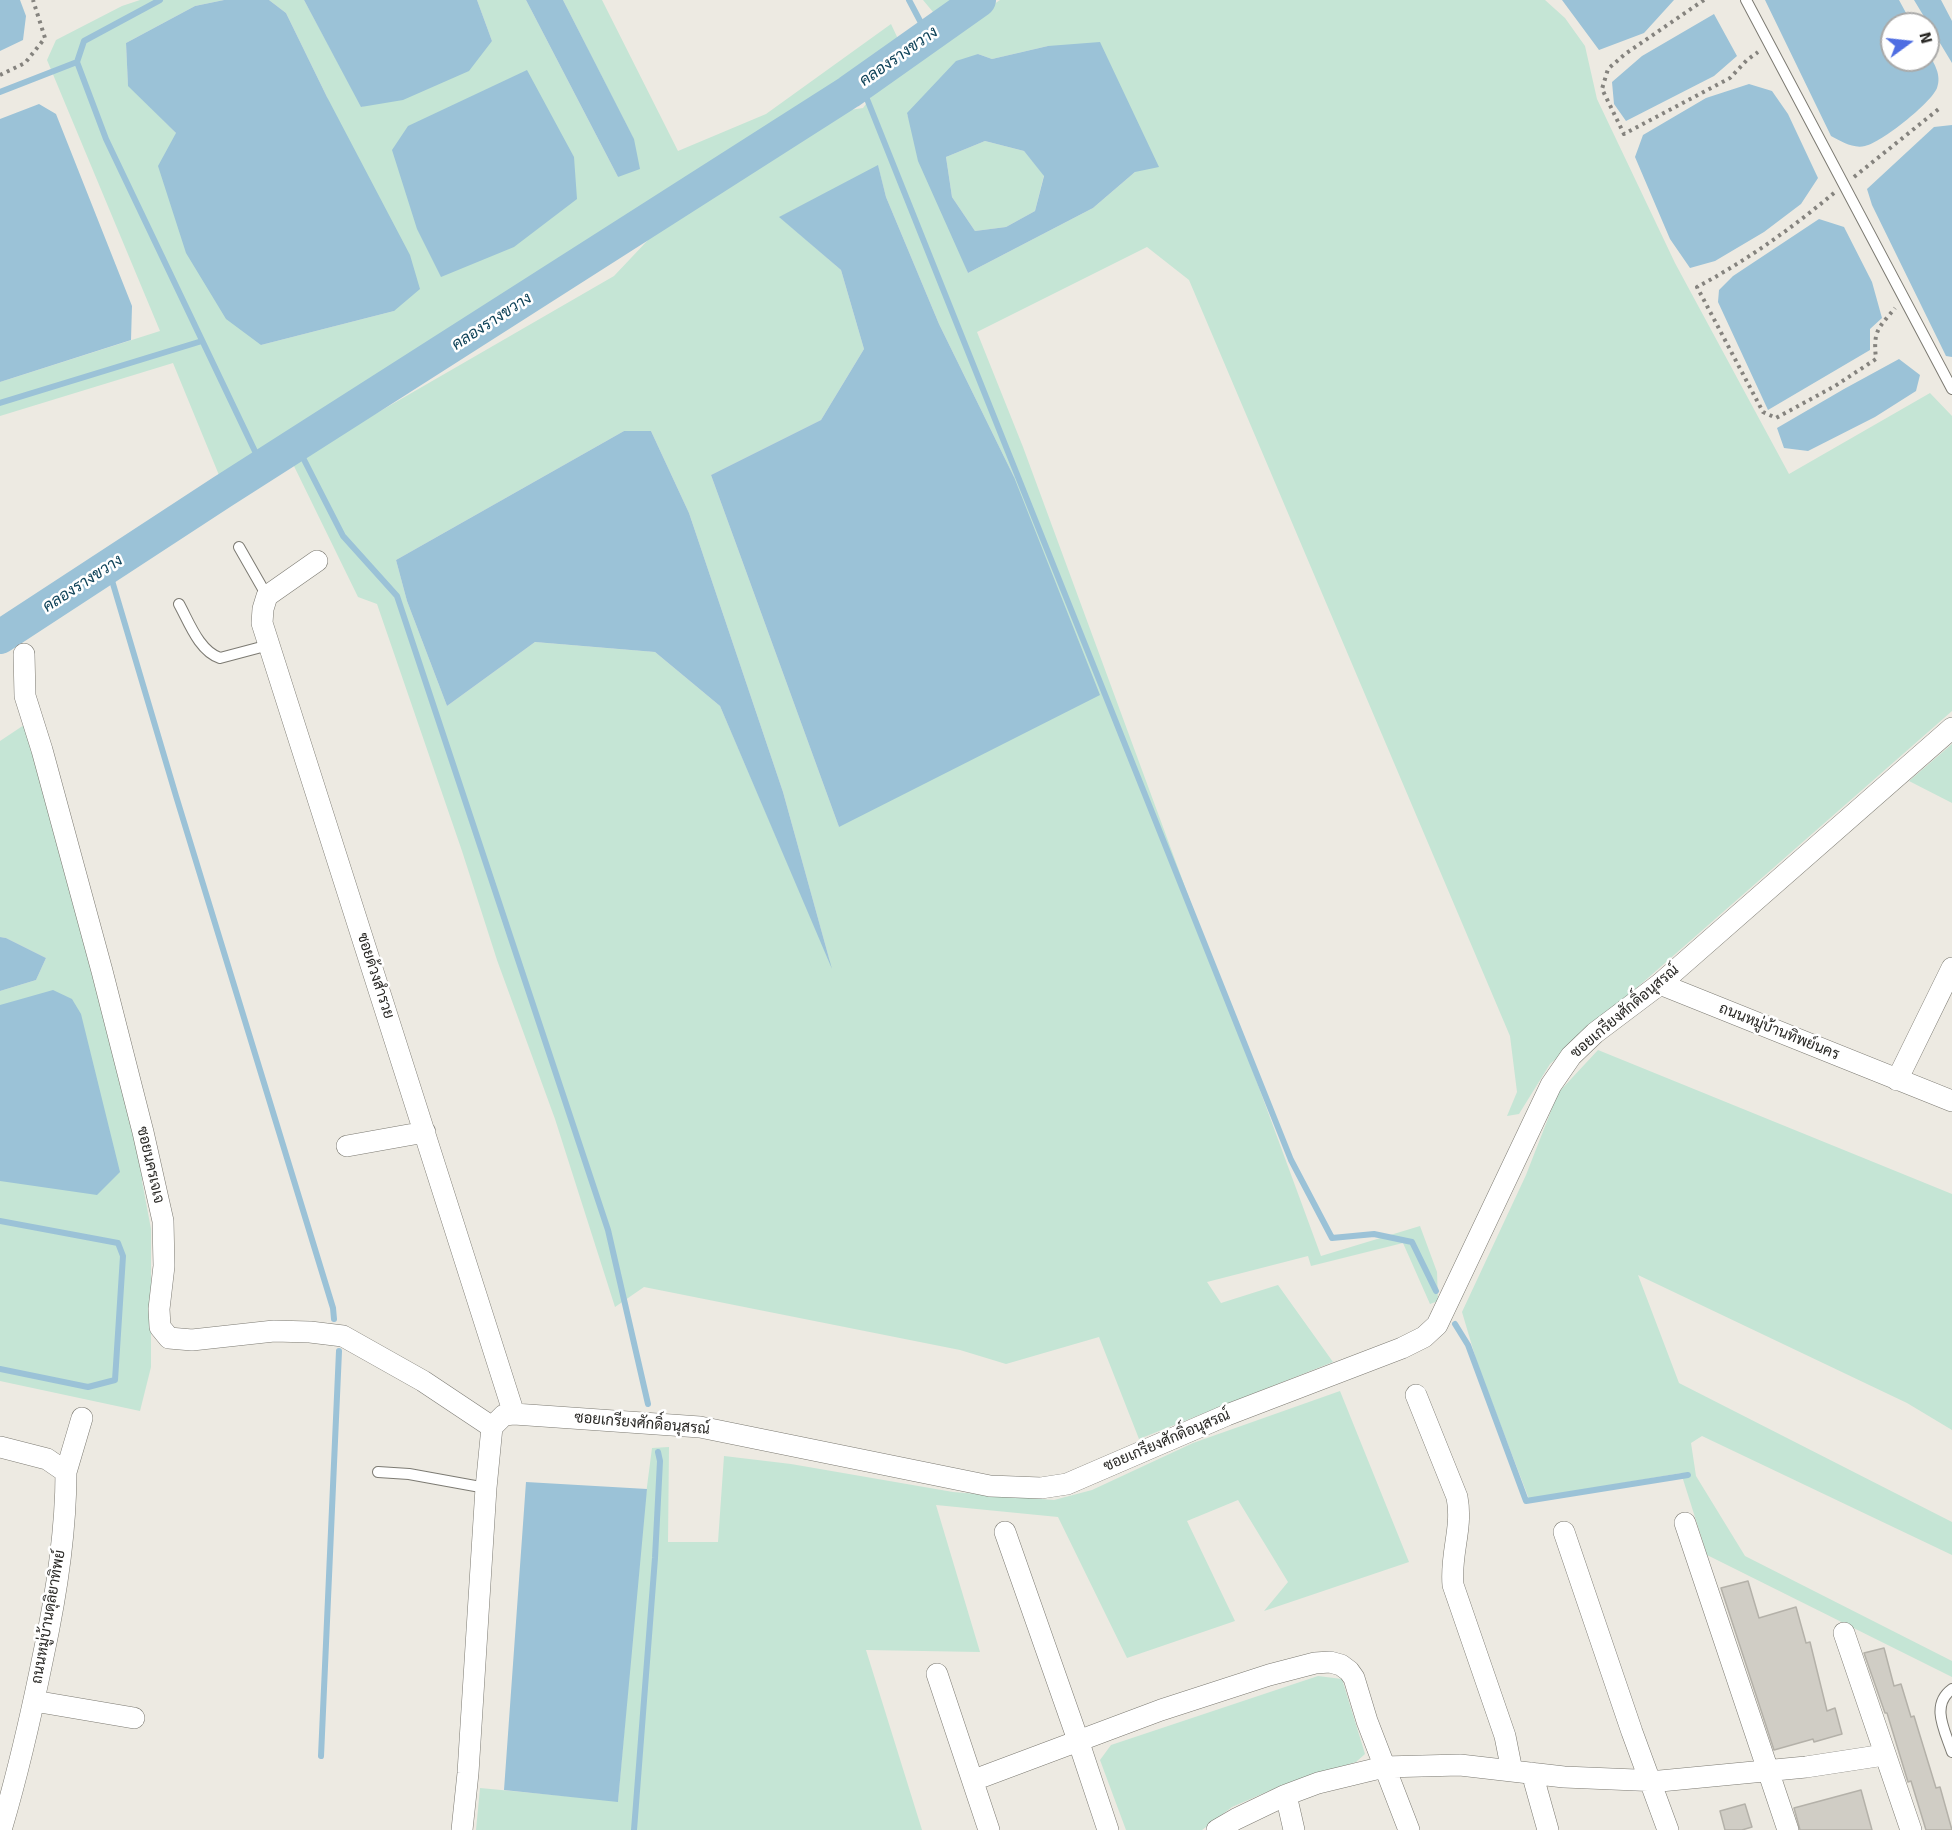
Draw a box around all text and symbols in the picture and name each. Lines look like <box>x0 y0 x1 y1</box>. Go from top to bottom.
north arrow <box>1880 12 1940 72</box>
water label: คลองรางขวาง <box>856 23 942 91</box>
text: N <box>1914 30 1937 46</box>
water label: คลองรางขวาง <box>449 289 535 355</box>
water label: คลองรางขวาง <box>40 551 126 617</box>
street label: ซอยด้วงสำรวย <box>353 931 397 1021</box>
street label: ซอยเกรียงศักดิ์อนุสรณ์ <box>1567 961 1683 1063</box>
street label: ถนนหมู่บ้านทิพย์นคร <box>1716 1000 1842 1064</box>
street label: ซอยนครเจเจ <box>132 1125 168 1205</box>
street label: ซอยเกรียงศักดิ์อนุสรณ์ <box>1101 1406 1233 1476</box>
street label: ซอยเกรียงศักดิ์อนุสรณ์ <box>574 1409 710 1439</box>
street label: ถนนหมู่บ้านดุลิยาทิพย์ <box>28 1549 70 1685</box>

